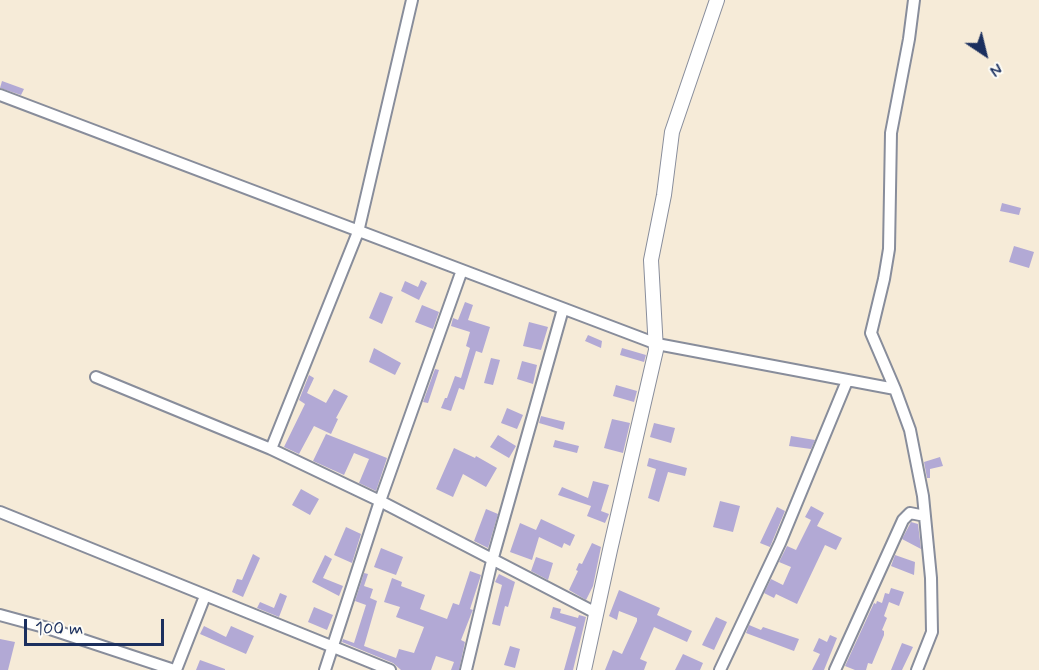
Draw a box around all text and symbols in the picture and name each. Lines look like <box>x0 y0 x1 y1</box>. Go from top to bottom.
north arrow <box>955 24 1015 84</box>
text: N <box>985 57 1006 81</box>
scale bar <box>27 607 166 645</box>
text: 100 m <box>35 617 83 641</box>

